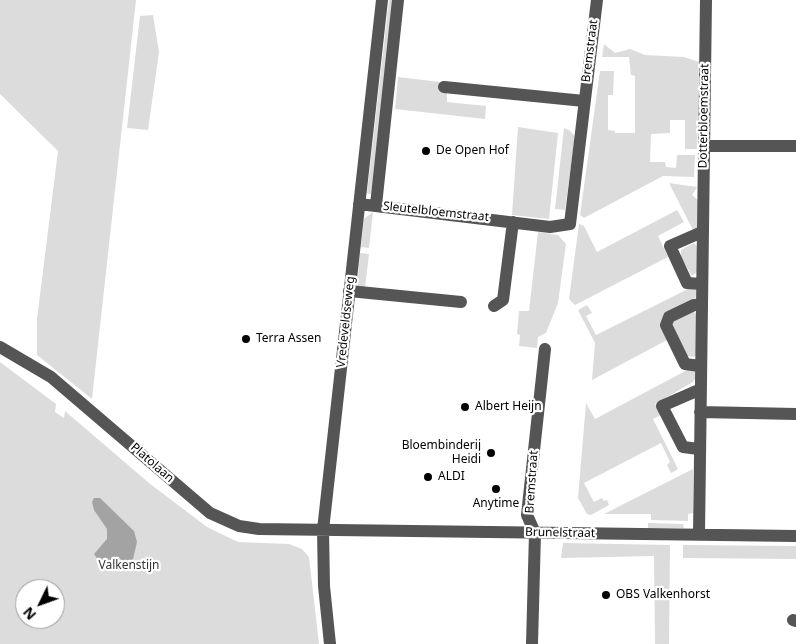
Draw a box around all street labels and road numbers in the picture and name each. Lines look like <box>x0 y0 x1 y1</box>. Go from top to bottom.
street label: Bremstraat <box>579 19 601 83</box>
street label: Dotterbloemstraat <box>696 64 712 168</box>
street label: Sleutelbloemstraat <box>382 199 490 225</box>
street label: Vredeveldseweg <box>334 276 358 368</box>
street label: Platolaan <box>127 440 177 486</box>
street label: Bremstraat <box>523 450 541 514</box>
street label: Brunelstraat <box>525 525 595 541</box>

